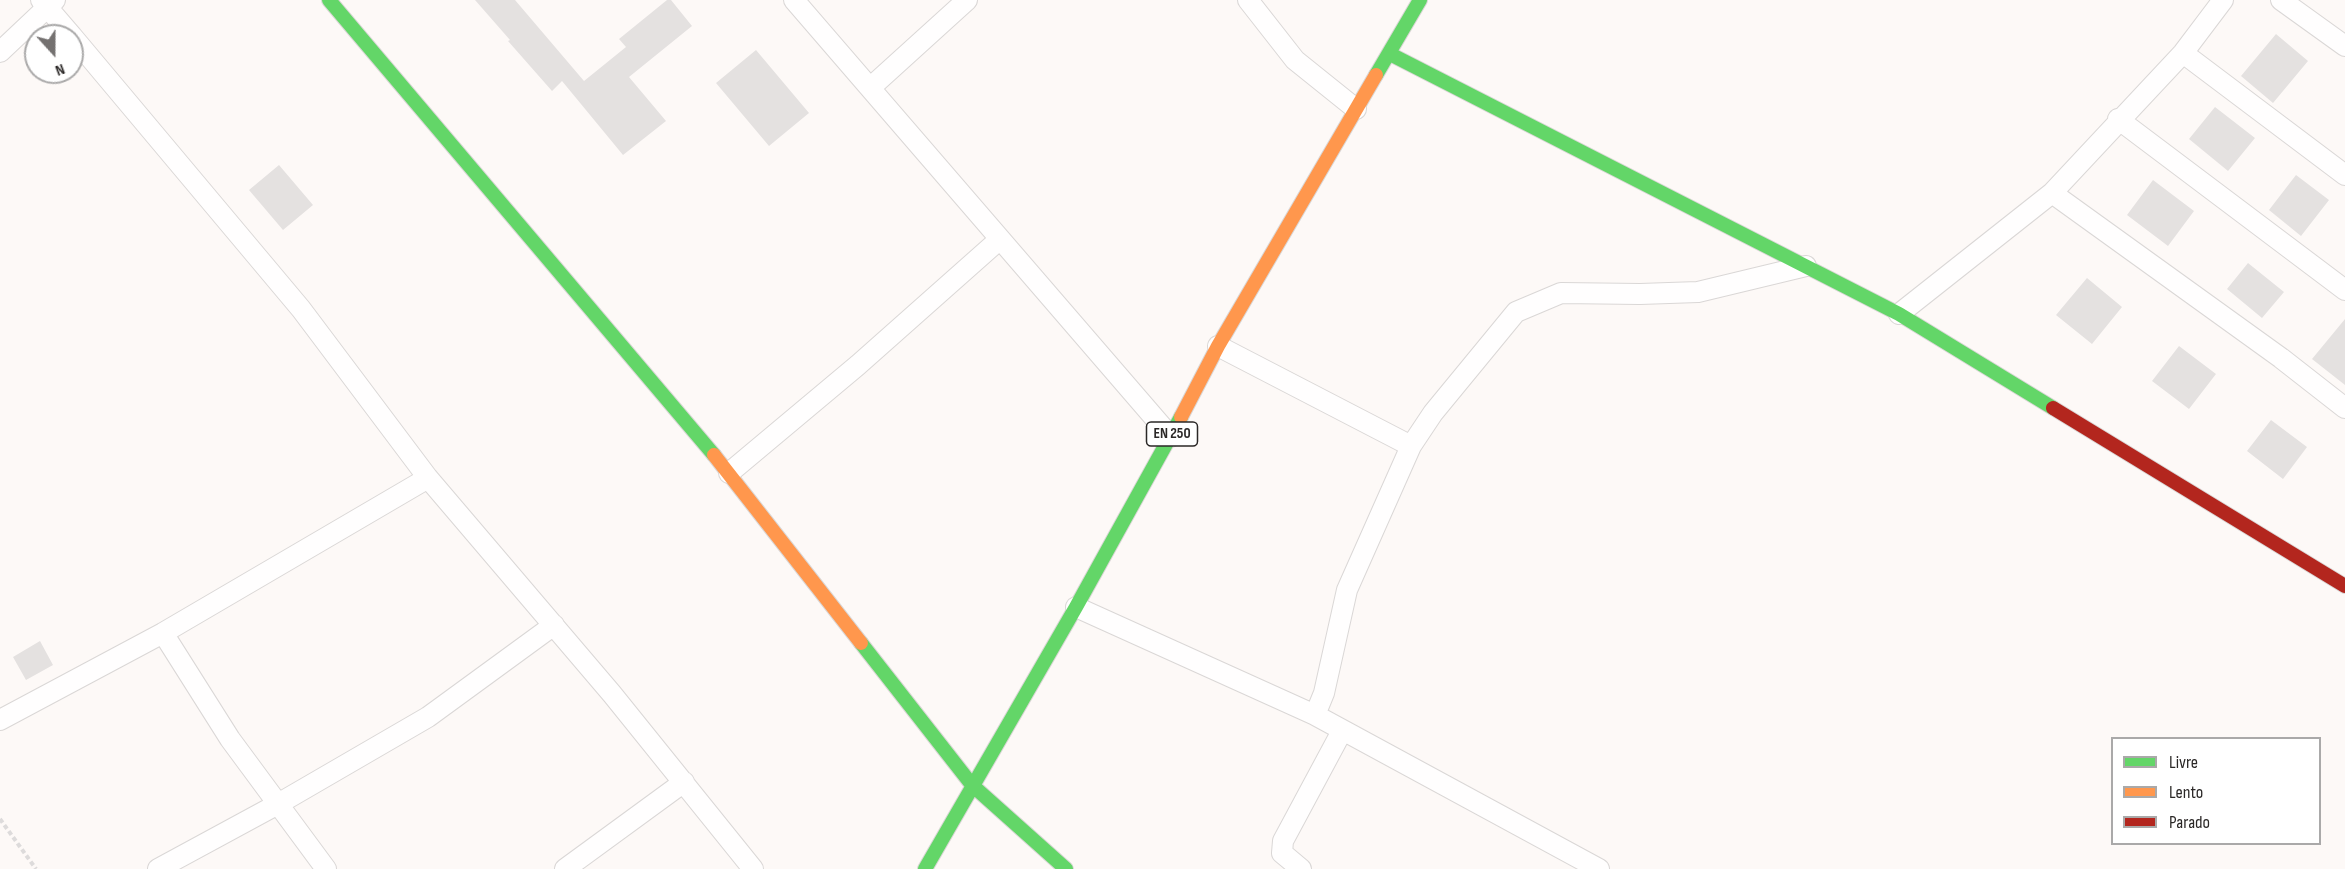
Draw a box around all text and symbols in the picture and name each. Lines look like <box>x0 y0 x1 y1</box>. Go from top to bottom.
north arrow <box>24 24 84 84</box>
text: N <box>53 59 67 80</box>
road number: EN 250 <box>1146 422 1198 446</box>
legend <box>2111 737 2321 845</box>
text: Livre <box>2169 752 2198 773</box>
text: Lento <box>2169 782 2203 803</box>
text: Parado <box>2169 812 2210 833</box>

